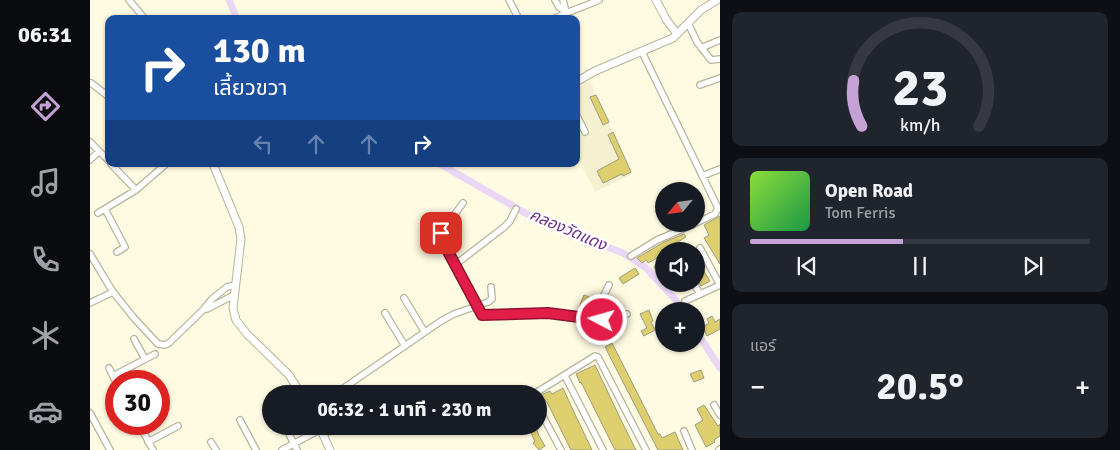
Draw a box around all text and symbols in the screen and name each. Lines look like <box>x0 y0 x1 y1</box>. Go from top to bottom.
text: 06:31 <box>18 21 72 48</box>
text: 130 m <box>213 29 306 72</box>
icon: right <box>130 35 195 100</box>
text: 23 <box>892 56 948 120</box>
text: เลี้ยวขวา <box>213 74 288 101</box>
icon: directions <box>28 89 63 124</box>
text: km/h <box>900 114 940 136</box>
icon: left <box>249 130 277 158</box>
icon: ahead <box>302 130 330 158</box>
icon: ahead <box>355 130 383 158</box>
icon: right <box>408 130 436 158</box>
icon: music <box>28 165 63 200</box>
text: Open Road <box>825 179 913 203</box>
north arrow <box>655 182 705 232</box>
map controls <box>655 182 705 352</box>
text: Tom Ferris <box>825 203 895 223</box>
water label: คลองวัดแดง <box>526 205 611 256</box>
pin <box>420 212 462 254</box>
icon: arrive <box>427 219 455 247</box>
icon: phone <box>28 242 63 277</box>
button: sound <box>655 242 705 292</box>
icon: previous <box>793 252 821 280</box>
icon: pause <box>906 252 934 280</box>
icon: next <box>1019 252 1047 280</box>
position arrow <box>575 293 627 345</box>
button: + <box>655 302 705 352</box>
icon: climate <box>28 318 63 353</box>
text: แอร์ <box>750 336 776 356</box>
text: 20.5° <box>876 363 964 410</box>
speed limit sign: 30 <box>105 370 170 435</box>
text: − <box>750 370 765 404</box>
text: + <box>1075 370 1090 404</box>
icon: car <box>28 394 63 429</box>
text: 06:32 · 1 นาที · 230 m <box>318 398 491 422</box>

